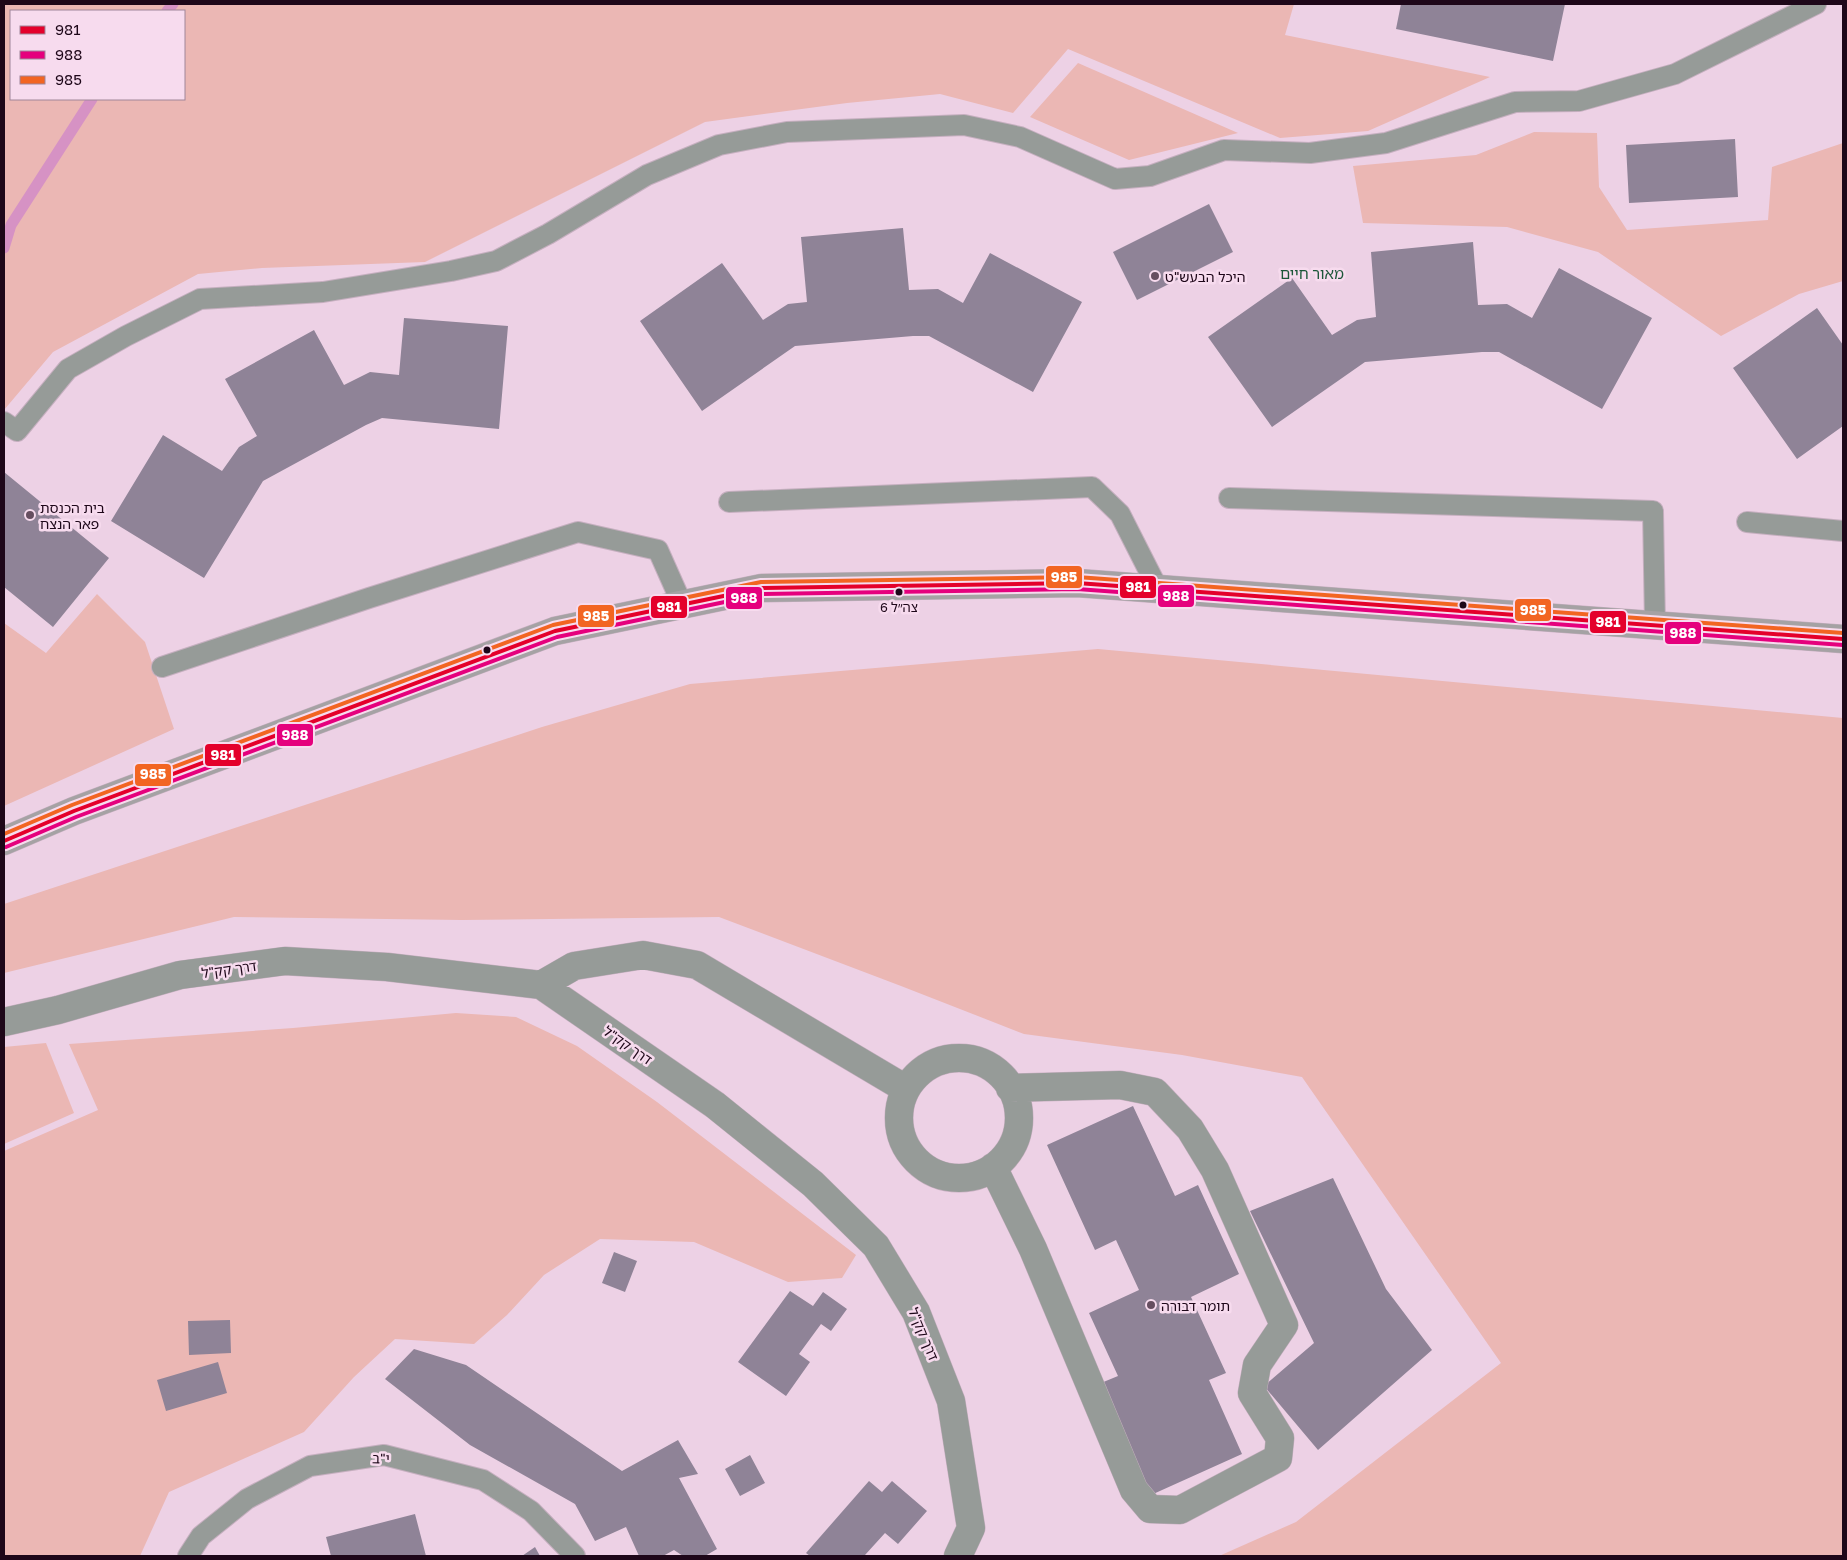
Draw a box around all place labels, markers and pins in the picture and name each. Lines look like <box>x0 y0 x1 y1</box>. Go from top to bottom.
place label: היכל הבעש"ט <box>1165 268 1245 285</box>
marker: היכל הבעש"ט <box>1149 270 1161 282</box>
place label: בית הכנסת פאר הנצח <box>40 499 105 532</box>
marker: בית הכנסת פאר הנצח <box>24 509 36 521</box>
marker: צה״ל 6 <box>894 587 904 597</box>
place label: צה״ל 6 <box>880 599 918 615</box>
unlabelled marker <box>1458 600 1468 610</box>
unlabelled marker <box>482 645 492 655</box>
place label: תומר דבורה <box>1161 1297 1230 1314</box>
marker: תומר דבורה <box>1145 1299 1157 1311</box>

